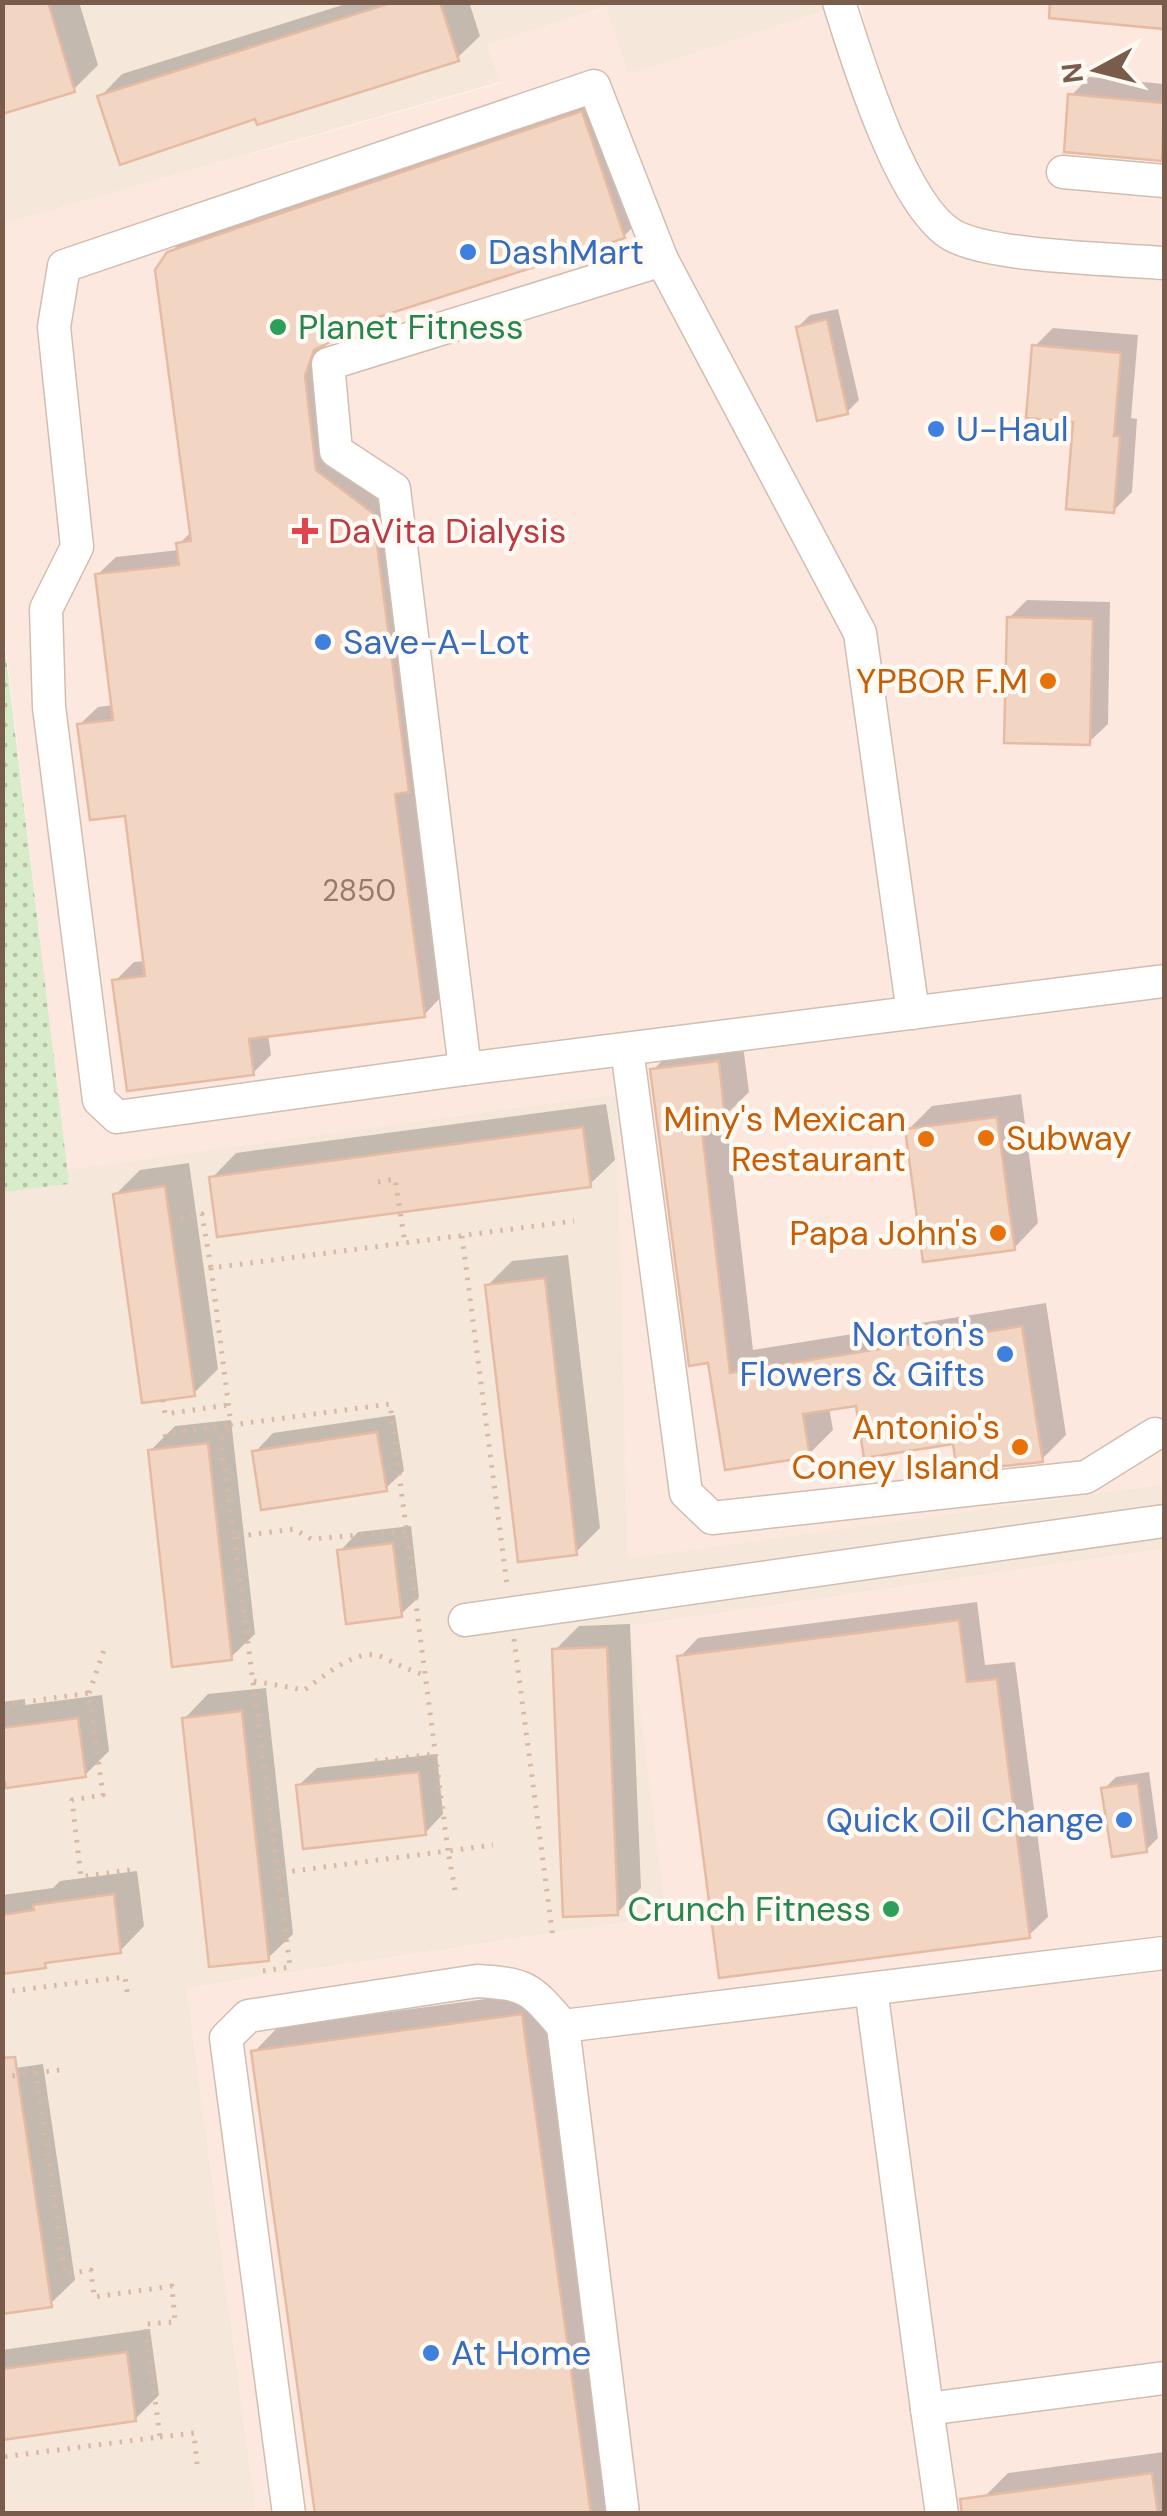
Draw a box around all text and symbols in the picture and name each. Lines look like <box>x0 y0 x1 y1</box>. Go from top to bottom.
north arrow <box>1047 20 1147 120</box>
text: N <box>1053 61 1092 85</box>
place label: DashMart <box>488 229 644 275</box>
marker: DashMart <box>457 241 479 263</box>
place label: Planet Fitness <box>298 304 524 350</box>
marker: Planet Fitness <box>267 316 289 338</box>
place label: U-Haul <box>956 406 1069 452</box>
marker: U-Haul <box>925 418 947 440</box>
place label: DaVita Dialysis <box>328 508 566 554</box>
marker: DaVita Dialysis <box>292 518 318 544</box>
place label: Save-A-Lot <box>343 619 530 665</box>
marker: Save-A-Lot <box>312 631 334 653</box>
place label: YPBOR F.M <box>856 658 1028 704</box>
marker: YPBOR F.M <box>1037 670 1059 692</box>
house number: 2850 <box>322 871 396 910</box>
place label: Miny's Mexican Restaurant <box>663 1096 906 1182</box>
place label: Subway <box>1006 1115 1132 1161</box>
marker: Subway <box>975 1127 997 1149</box>
marker: Miny's Mexican Restaurant <box>915 1128 937 1150</box>
place label: Papa John's <box>789 1210 978 1256</box>
marker: Papa John's <box>987 1222 1009 1244</box>
place label: Norton's Flowers & Gifts <box>740 1311 985 1397</box>
marker: Norton's Flowers & Gifts <box>994 1343 1016 1365</box>
place label: Antonio's Coney Island <box>791 1404 1000 1490</box>
marker: Antonio's Coney Island <box>1009 1436 1031 1458</box>
place label: Quick Oil Change <box>826 1797 1104 1843</box>
marker: Quick Oil Change <box>1113 1809 1135 1831</box>
place label: Crunch Fitness <box>627 1886 871 1932</box>
marker: Crunch Fitness <box>880 1898 902 1920</box>
place label: At Home <box>451 2330 591 2376</box>
marker: At Home <box>420 2342 442 2364</box>

